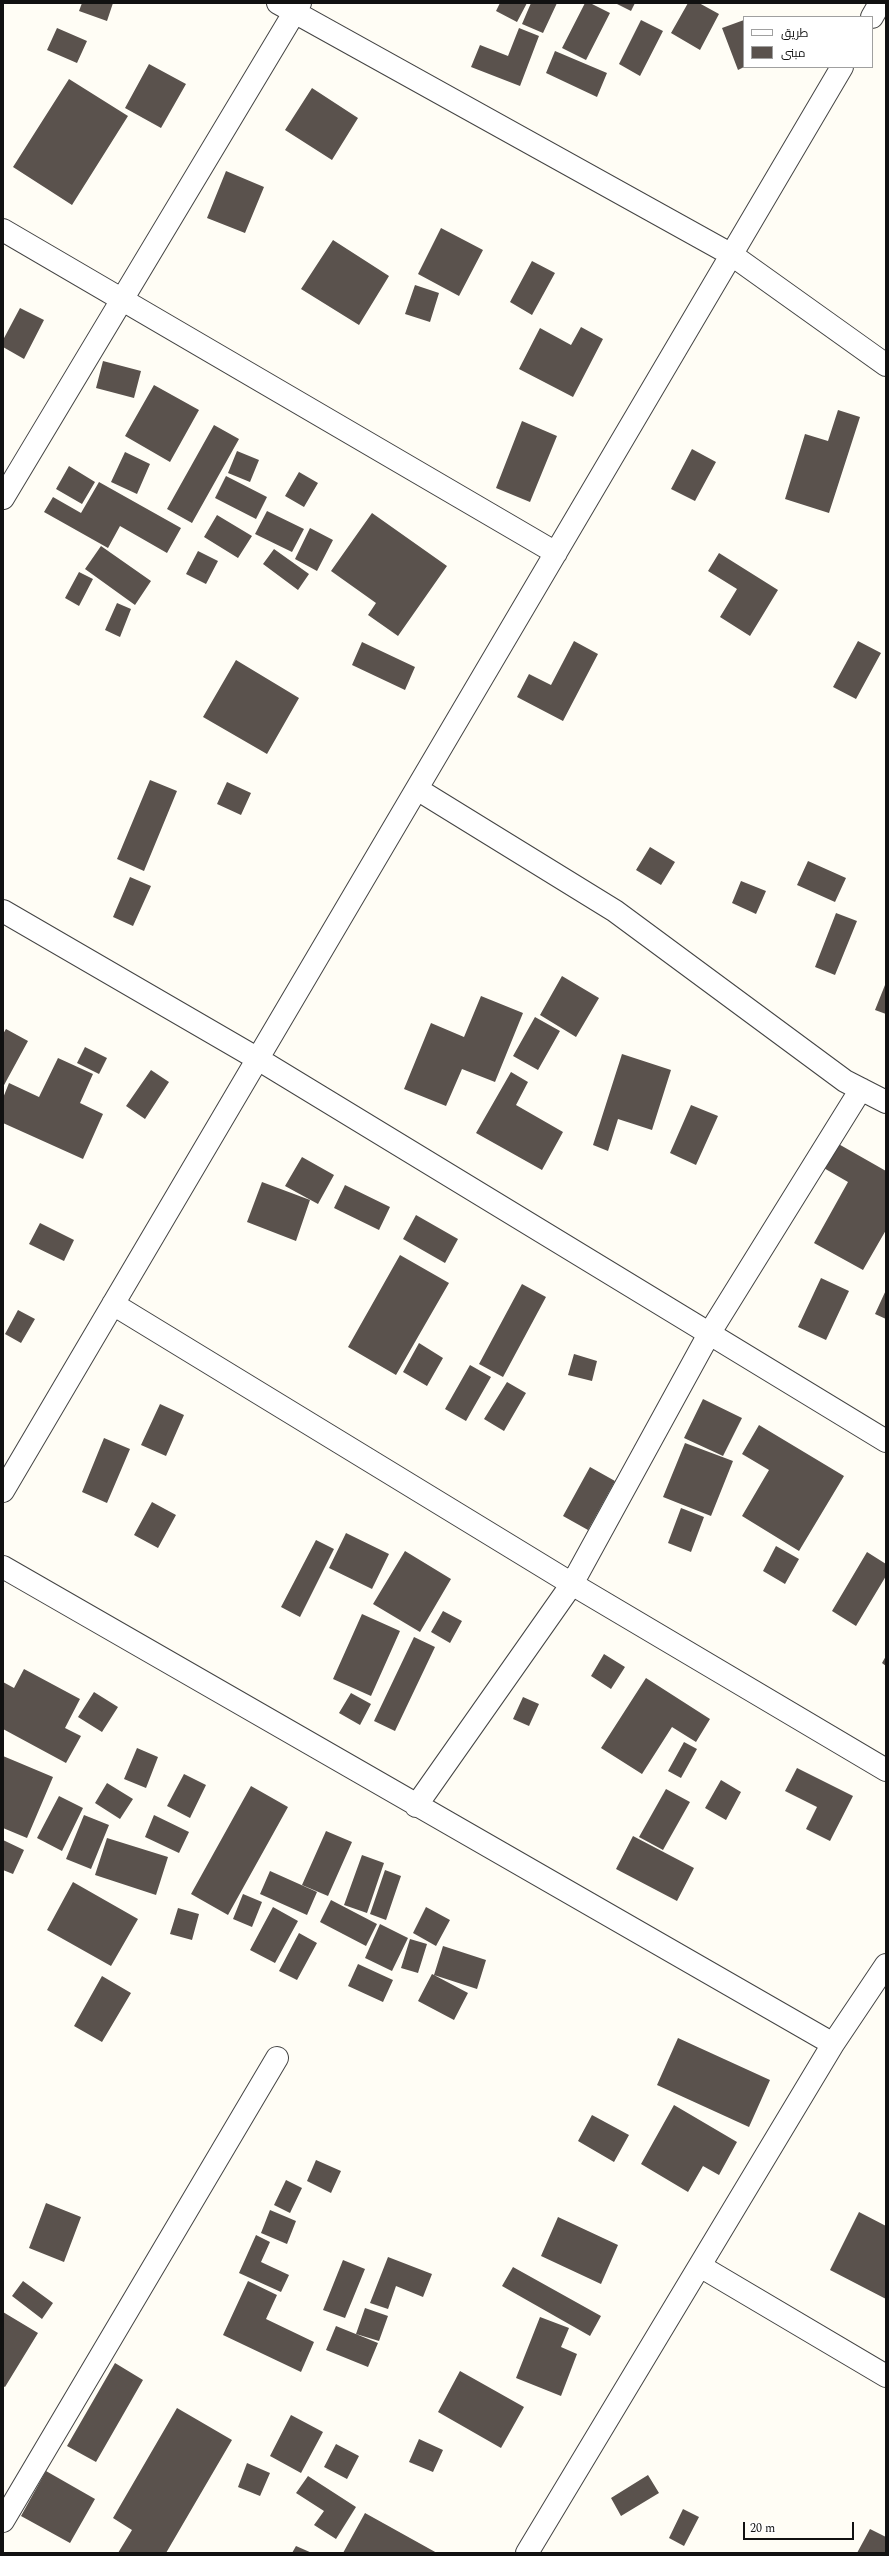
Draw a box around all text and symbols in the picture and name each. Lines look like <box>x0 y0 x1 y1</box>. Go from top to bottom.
legend <box>743 16 873 68</box>
text: طريق <box>781 24 808 43</box>
text: مبنى <box>781 44 806 63</box>
scale bar <box>745 2514 856 2540</box>
text: 20 m <box>750 2519 775 2538</box>

